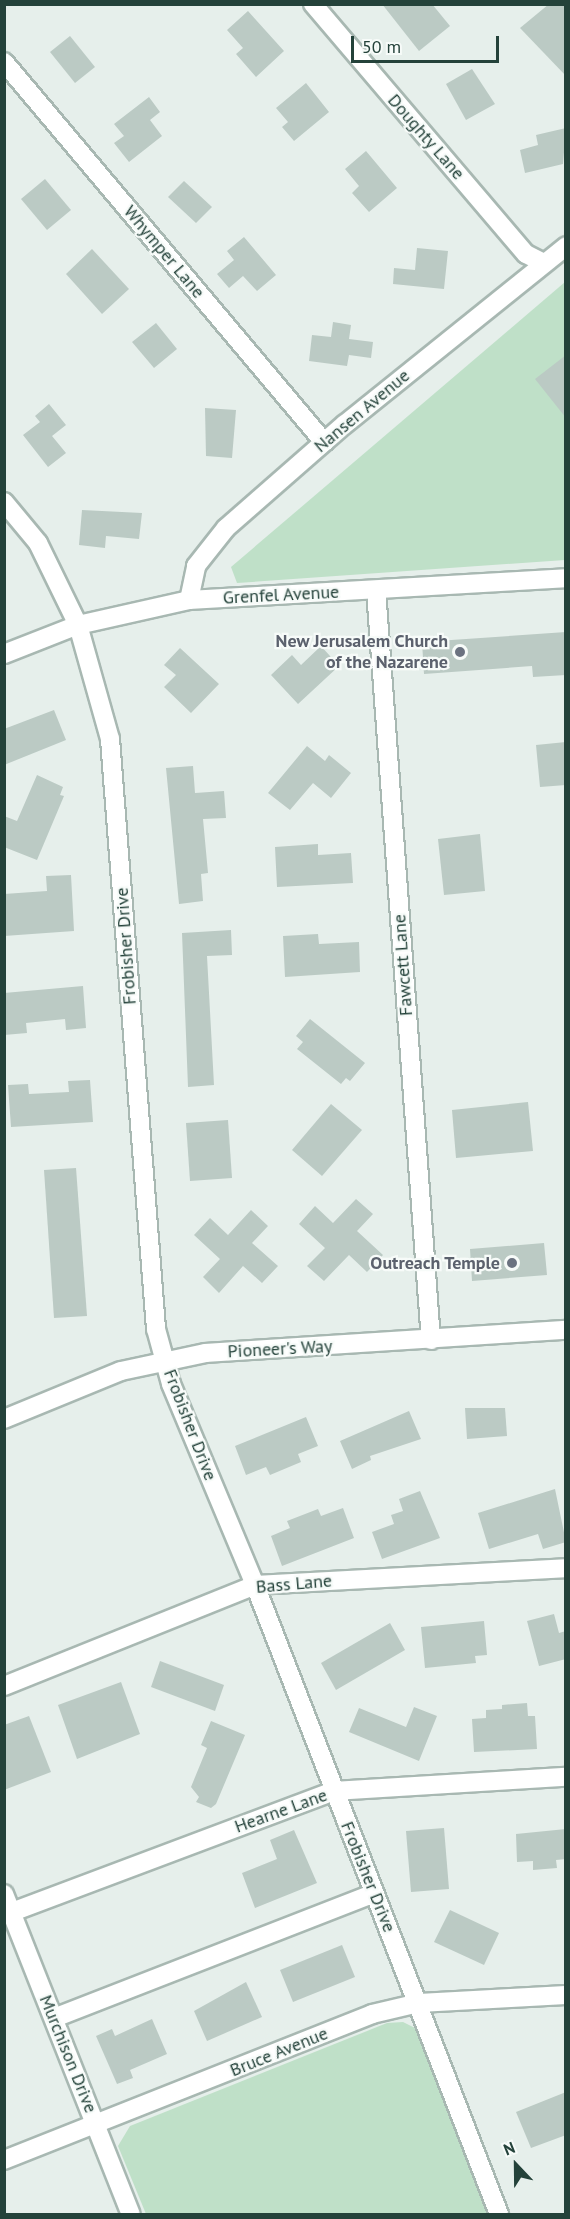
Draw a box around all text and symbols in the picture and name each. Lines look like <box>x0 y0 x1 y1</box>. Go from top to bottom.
scale bar <box>354 24 502 62</box>
text: 50 m <box>362 35 401 58</box>
street label: Doughty Lane <box>383 90 469 184</box>
street label: Whymper Lane <box>119 201 209 303</box>
street label: Nansen Avenue <box>310 365 414 457</box>
street label: Grenfel Avenue <box>222 581 340 609</box>
place label: New Jerusalem Church of the Nazarene <box>275 631 448 674</box>
marker: New Jerusalem Church of the Nazarene <box>453 645 467 659</box>
street label: Frobisher Drive <box>111 887 141 1005</box>
street label: Fawcett Lane <box>389 913 417 1017</box>
place label: Outreach Temple <box>370 1252 500 1274</box>
marker: Outreach Temple <box>505 1256 519 1270</box>
street label: Pioneer's Way <box>227 1335 333 1363</box>
street label: Frobisher Drive <box>159 1366 221 1484</box>
street label: Bass Lane <box>255 1570 333 1598</box>
street label: Hearne Lane <box>232 1784 330 1838</box>
street label: Frobisher Drive <box>336 1819 400 1935</box>
street label: Murchison Drive <box>35 1992 101 2116</box>
street label: Bruce Avenue <box>227 2022 331 2082</box>
north arrow <box>486 2135 546 2195</box>
text: N <box>501 2137 518 2160</box>

